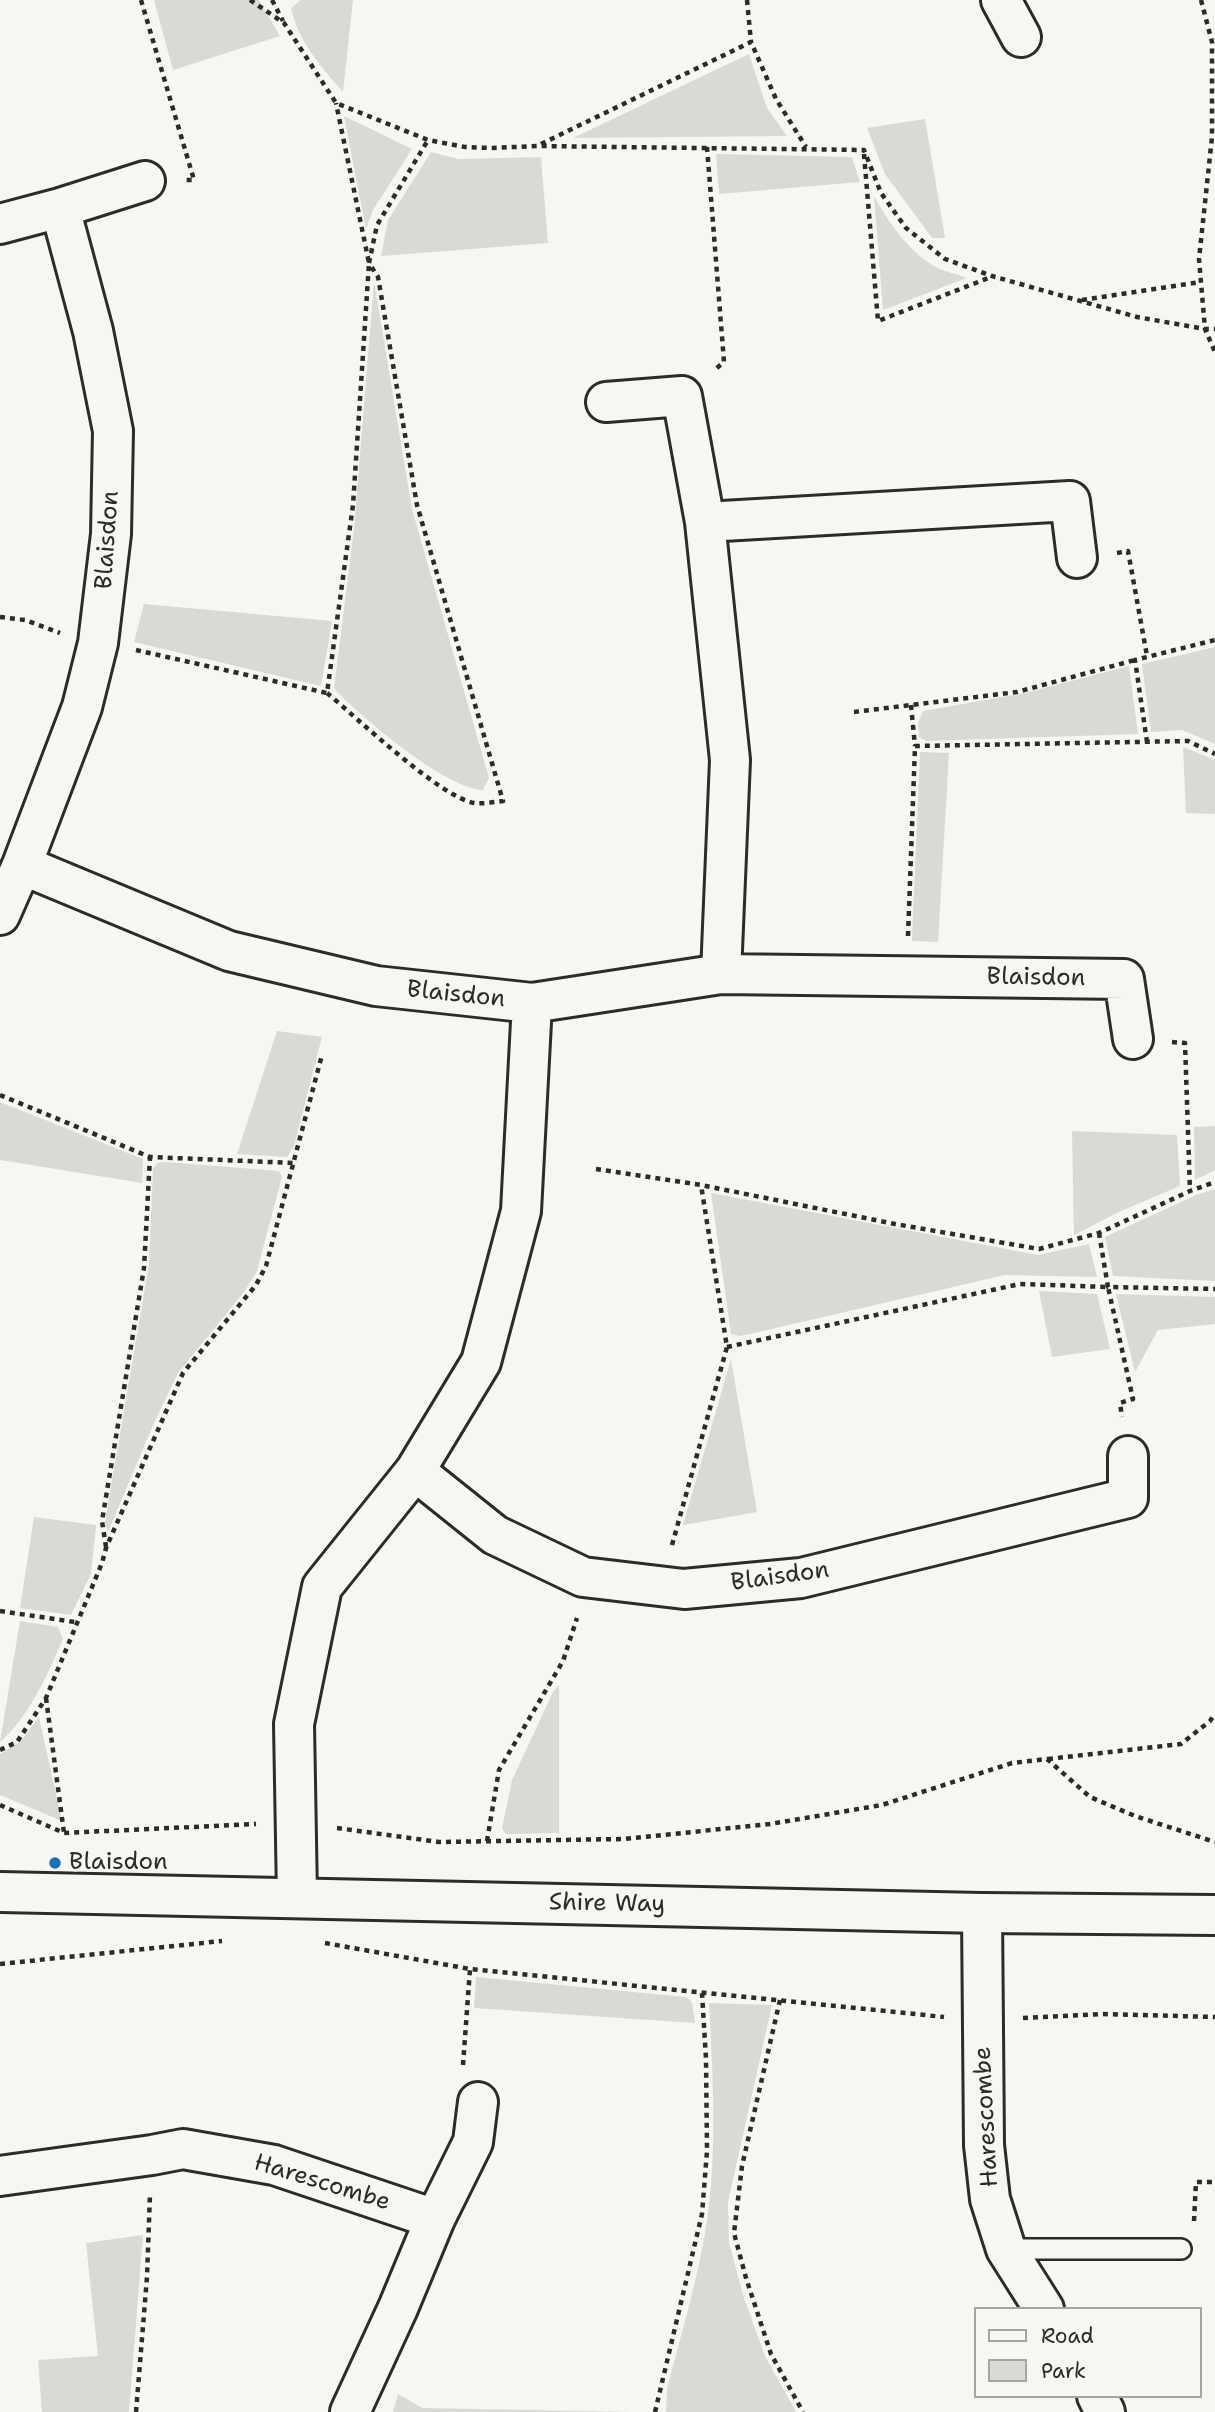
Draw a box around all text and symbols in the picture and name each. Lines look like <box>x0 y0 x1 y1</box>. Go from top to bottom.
street label: Blaisdon <box>90 490 126 590</box>
street label: Blaisdon <box>986 963 1086 993</box>
street label: Blaisdon <box>405 976 507 1014</box>
street label: Blaisdon <box>729 1556 831 1598</box>
place label: Blaisdon <box>69 1849 168 1877</box>
marker: Blaisdon <box>47 1855 63 1871</box>
street label: Shire Way <box>549 1889 665 1919</box>
street label: Harescombe <box>969 2046 1005 2188</box>
street label: Harescombe <box>250 2149 394 2217</box>
legend <box>974 2307 1201 2398</box>
text: Road <box>1041 2322 1094 2350</box>
text: Park <box>1041 2357 1086 2385</box>

